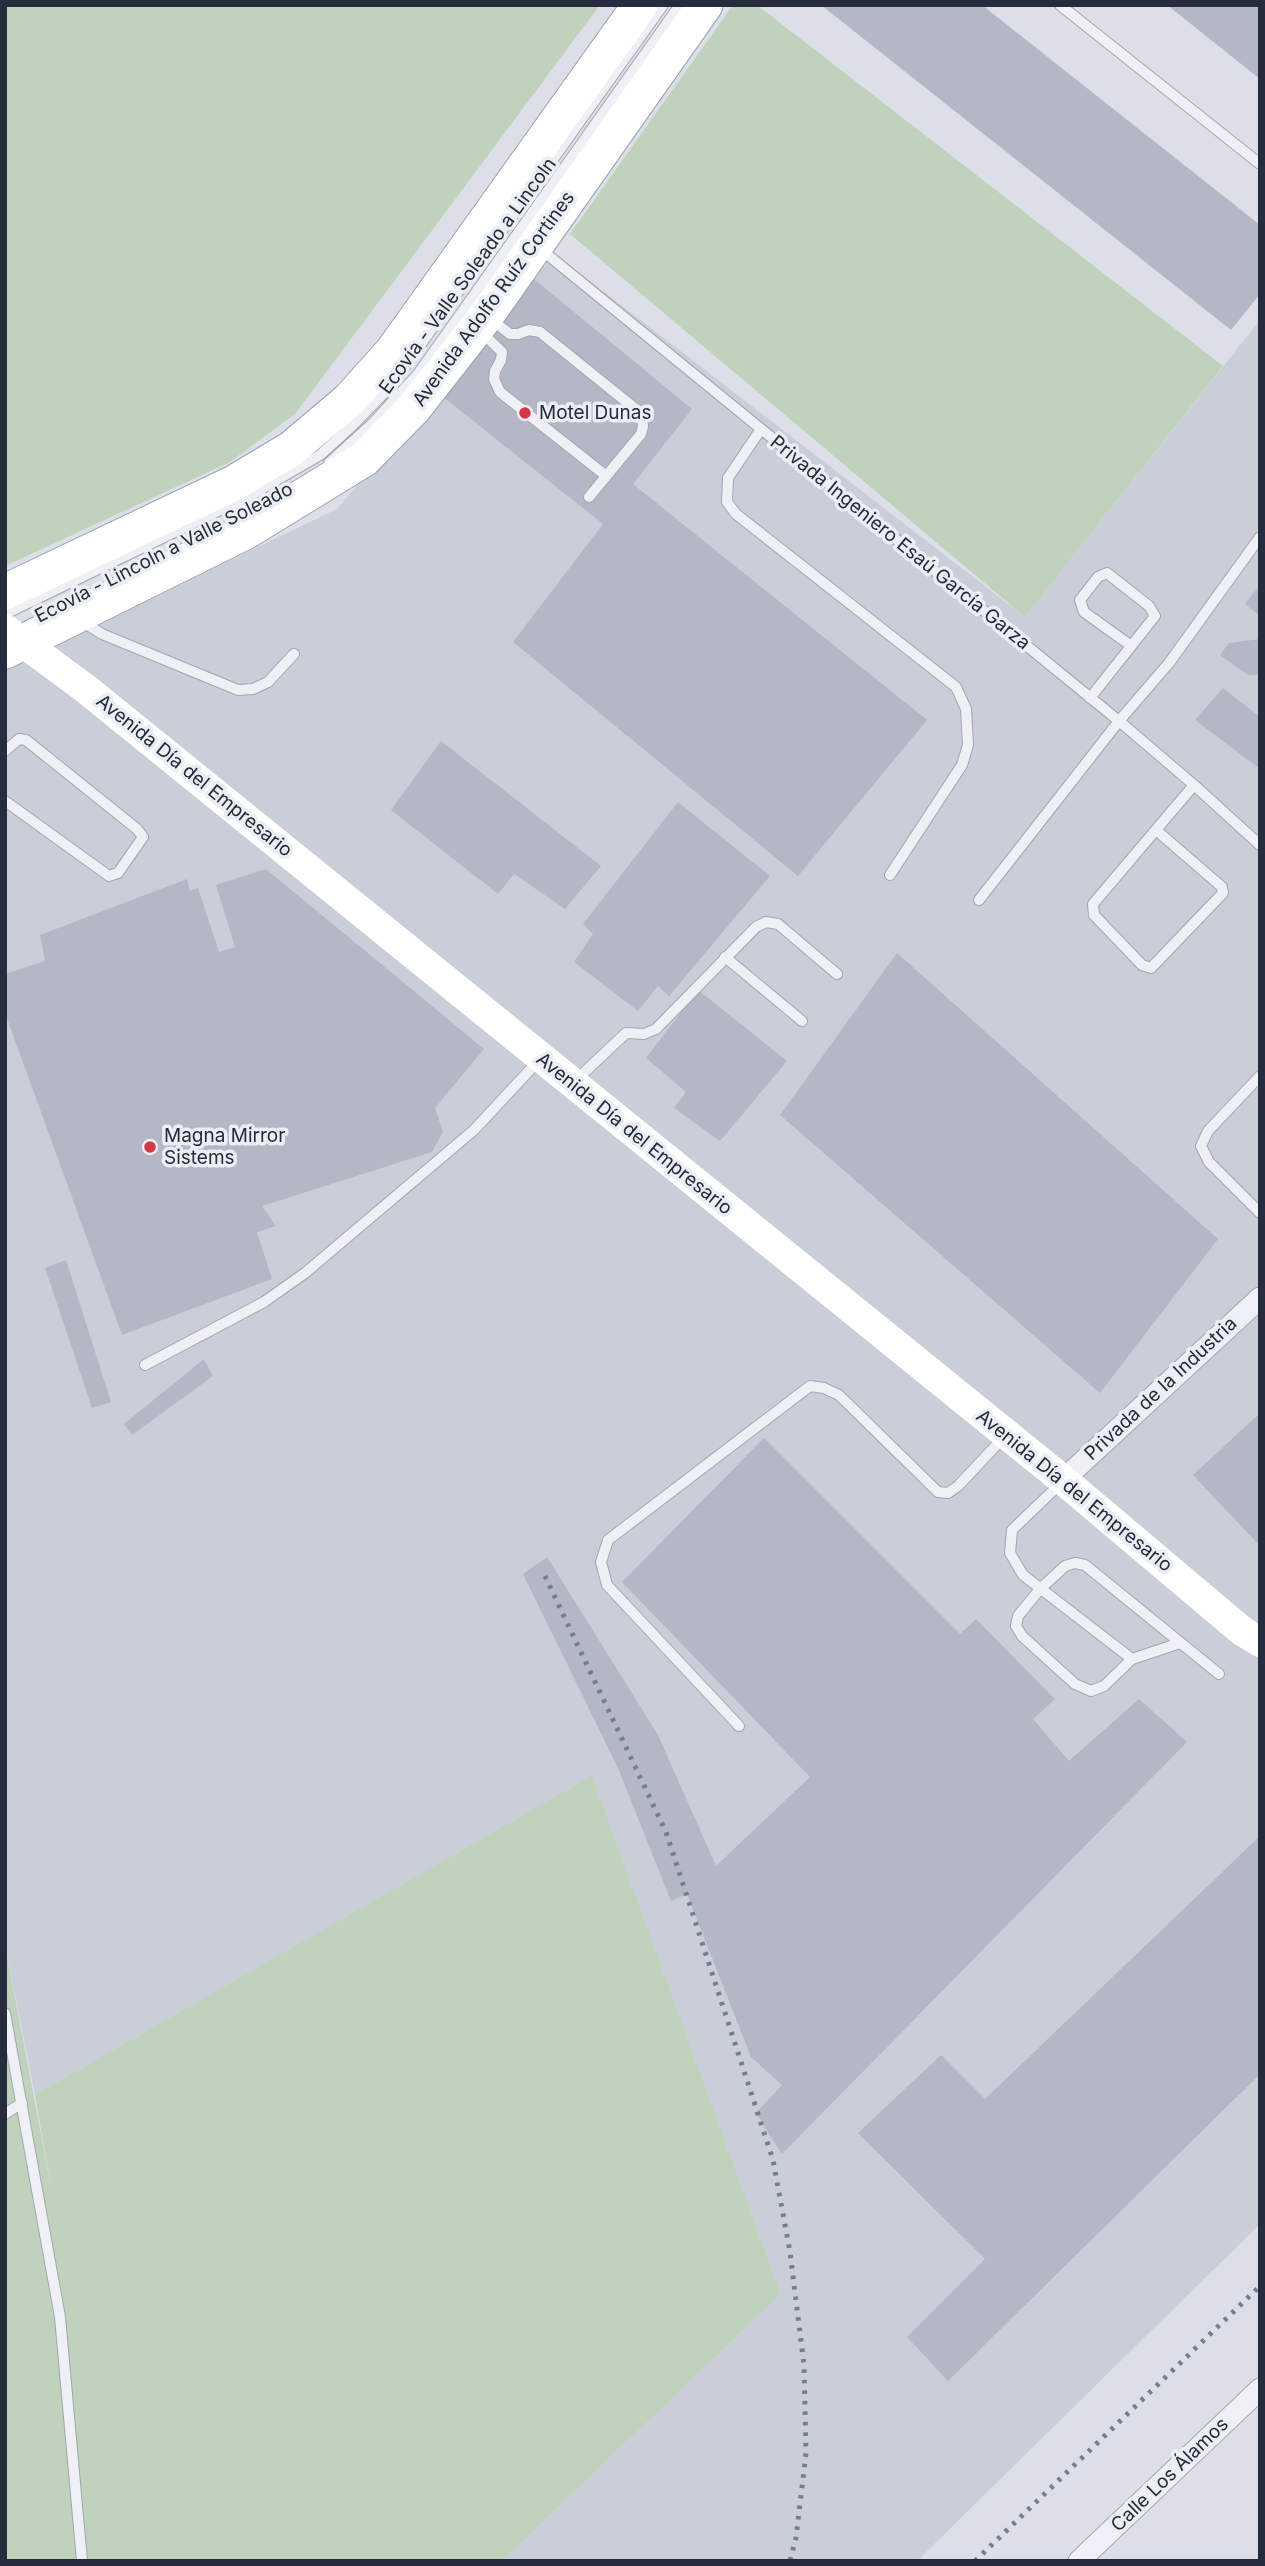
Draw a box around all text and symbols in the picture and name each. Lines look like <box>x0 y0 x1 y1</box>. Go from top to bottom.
street label: Ecovía - Valle Soleado a Lincoln <box>375 154 561 398</box>
street label: Avenida Adolfo Ruíz Cortines <box>408 187 580 411</box>
place label: Motel Dunas <box>539 402 651 424</box>
marker: Motel Dunas <box>517 405 533 421</box>
street label: Privada Ingeniero Esaú García Garza <box>766 431 1034 655</box>
street label: Ecovía - Lincoln a Valle Soleado <box>31 478 297 628</box>
street label: Avenida Día del Empresario <box>91 690 297 862</box>
street label: Avenida Día del Empresario <box>531 1048 737 1220</box>
place label: Magna Mirror Sistems <box>164 1125 285 1169</box>
marker: Magna Mirror Sistems <box>142 1139 158 1155</box>
street label: Privada de la Industria <box>1080 1312 1242 1466</box>
street label: Avenida Día del Empresario <box>971 1405 1177 1577</box>
street label: Calle Los Álamos <box>1107 2413 1233 2537</box>

